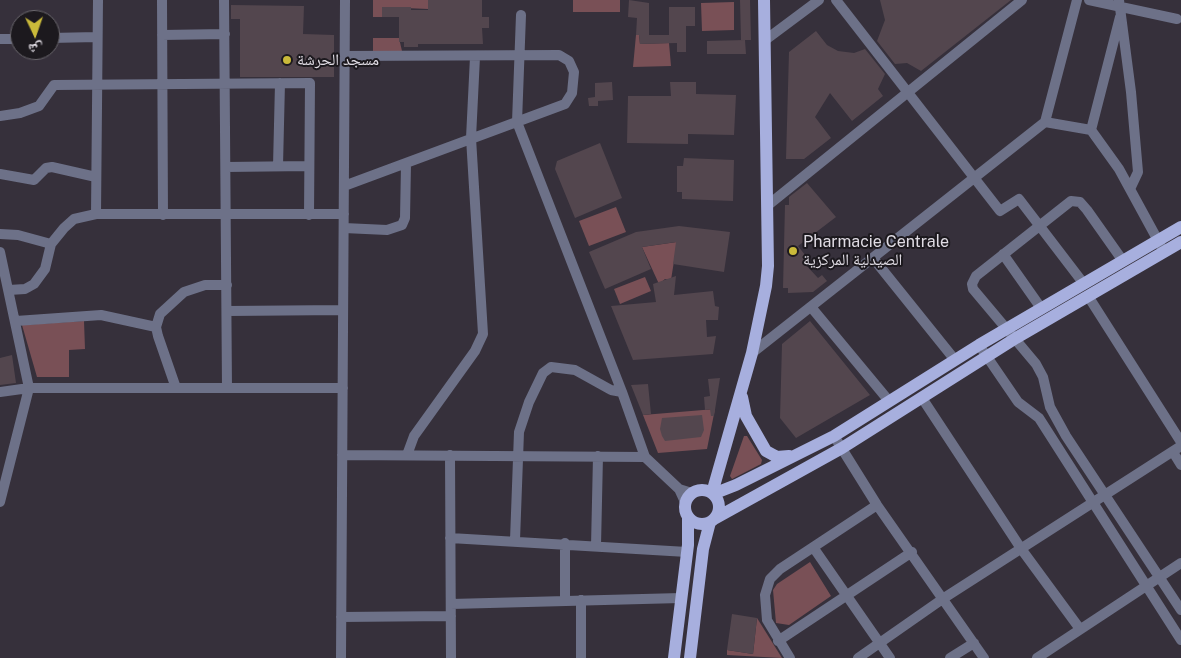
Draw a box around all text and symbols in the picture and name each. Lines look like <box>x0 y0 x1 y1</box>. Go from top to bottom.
north arrow <box>10 10 60 60</box>
text: ش <box>28 41 44 57</box>
place label: مسجد الحرشة <box>297 50 379 70</box>
marker: مسجد الحرشة <box>281 54 293 66</box>
place label: Pharmacie Centrale الصيدلية المركزية <box>803 232 949 270</box>
marker: Pharmacie Centrale الصيدلية المركزية <box>787 245 799 257</box>

